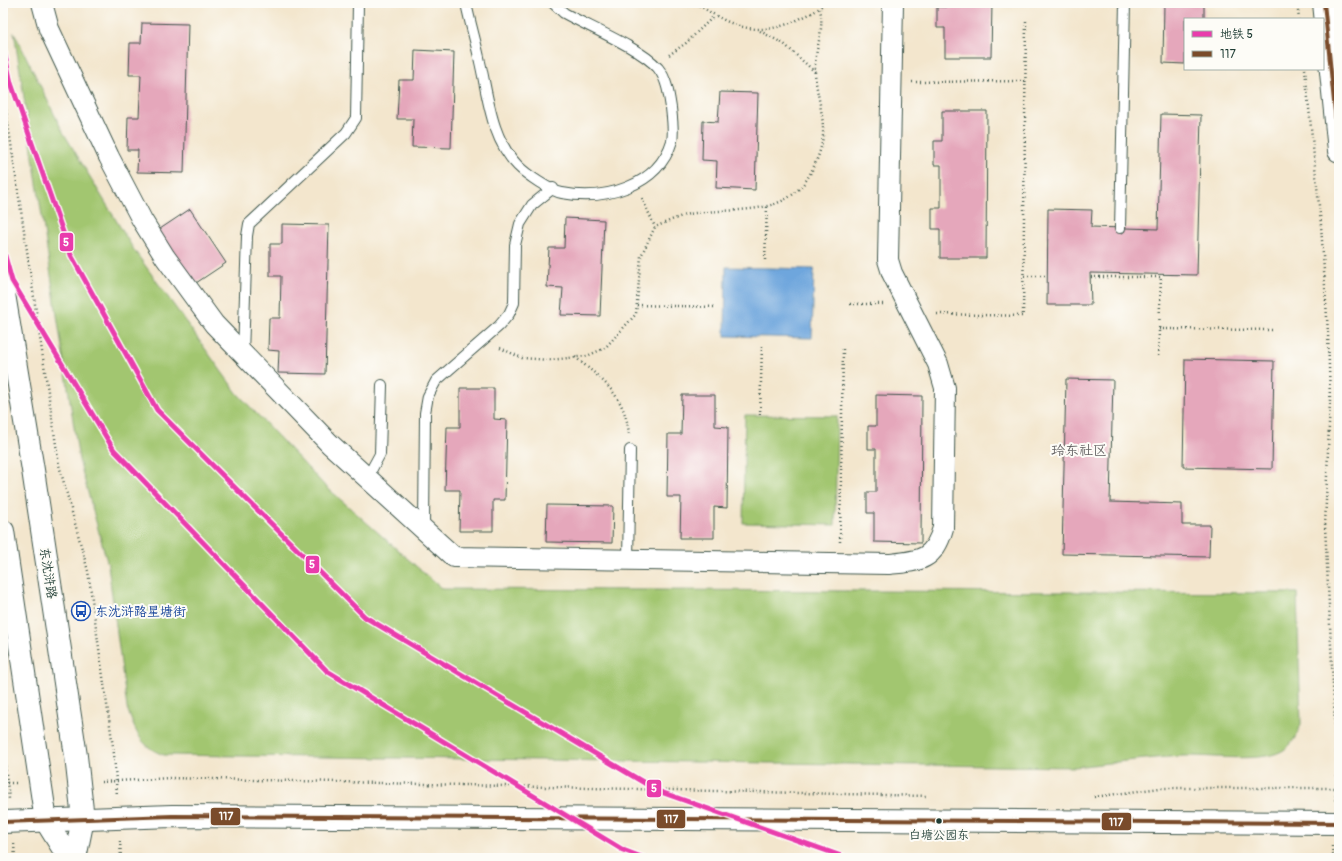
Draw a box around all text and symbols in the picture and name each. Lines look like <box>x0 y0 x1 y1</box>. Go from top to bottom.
legend <box>1184 18 1324 70</box>
text: 地铁 5 <box>1220 27 1253 42</box>
text: 117 <box>1220 47 1236 62</box>
line badge: 5 <box>59 232 74 252</box>
text: 5 <box>63 236 69 249</box>
district label: 玲东社区 <box>1051 442 1107 459</box>
street label: 东沈浒路 <box>36 546 60 600</box>
line badge: 5 <box>305 555 320 574</box>
text: 5 <box>309 558 315 571</box>
bus stop icon: 东沈浒路星塘街 <box>70 600 92 622</box>
place label: 东沈浒路星塘街 <box>95 604 186 620</box>
line badge: 5 <box>646 779 662 798</box>
text: 5 <box>651 782 657 795</box>
line badge: 117 <box>210 807 241 826</box>
line badge: 117 <box>656 809 686 829</box>
text: 117 <box>219 810 233 823</box>
line badge: 117 <box>1101 812 1132 831</box>
text: 117 <box>664 813 678 826</box>
marker: 白塘公园东 <box>934 816 944 826</box>
text: 117 <box>1109 816 1123 829</box>
place label: 白塘公园东 <box>909 828 969 843</box>

